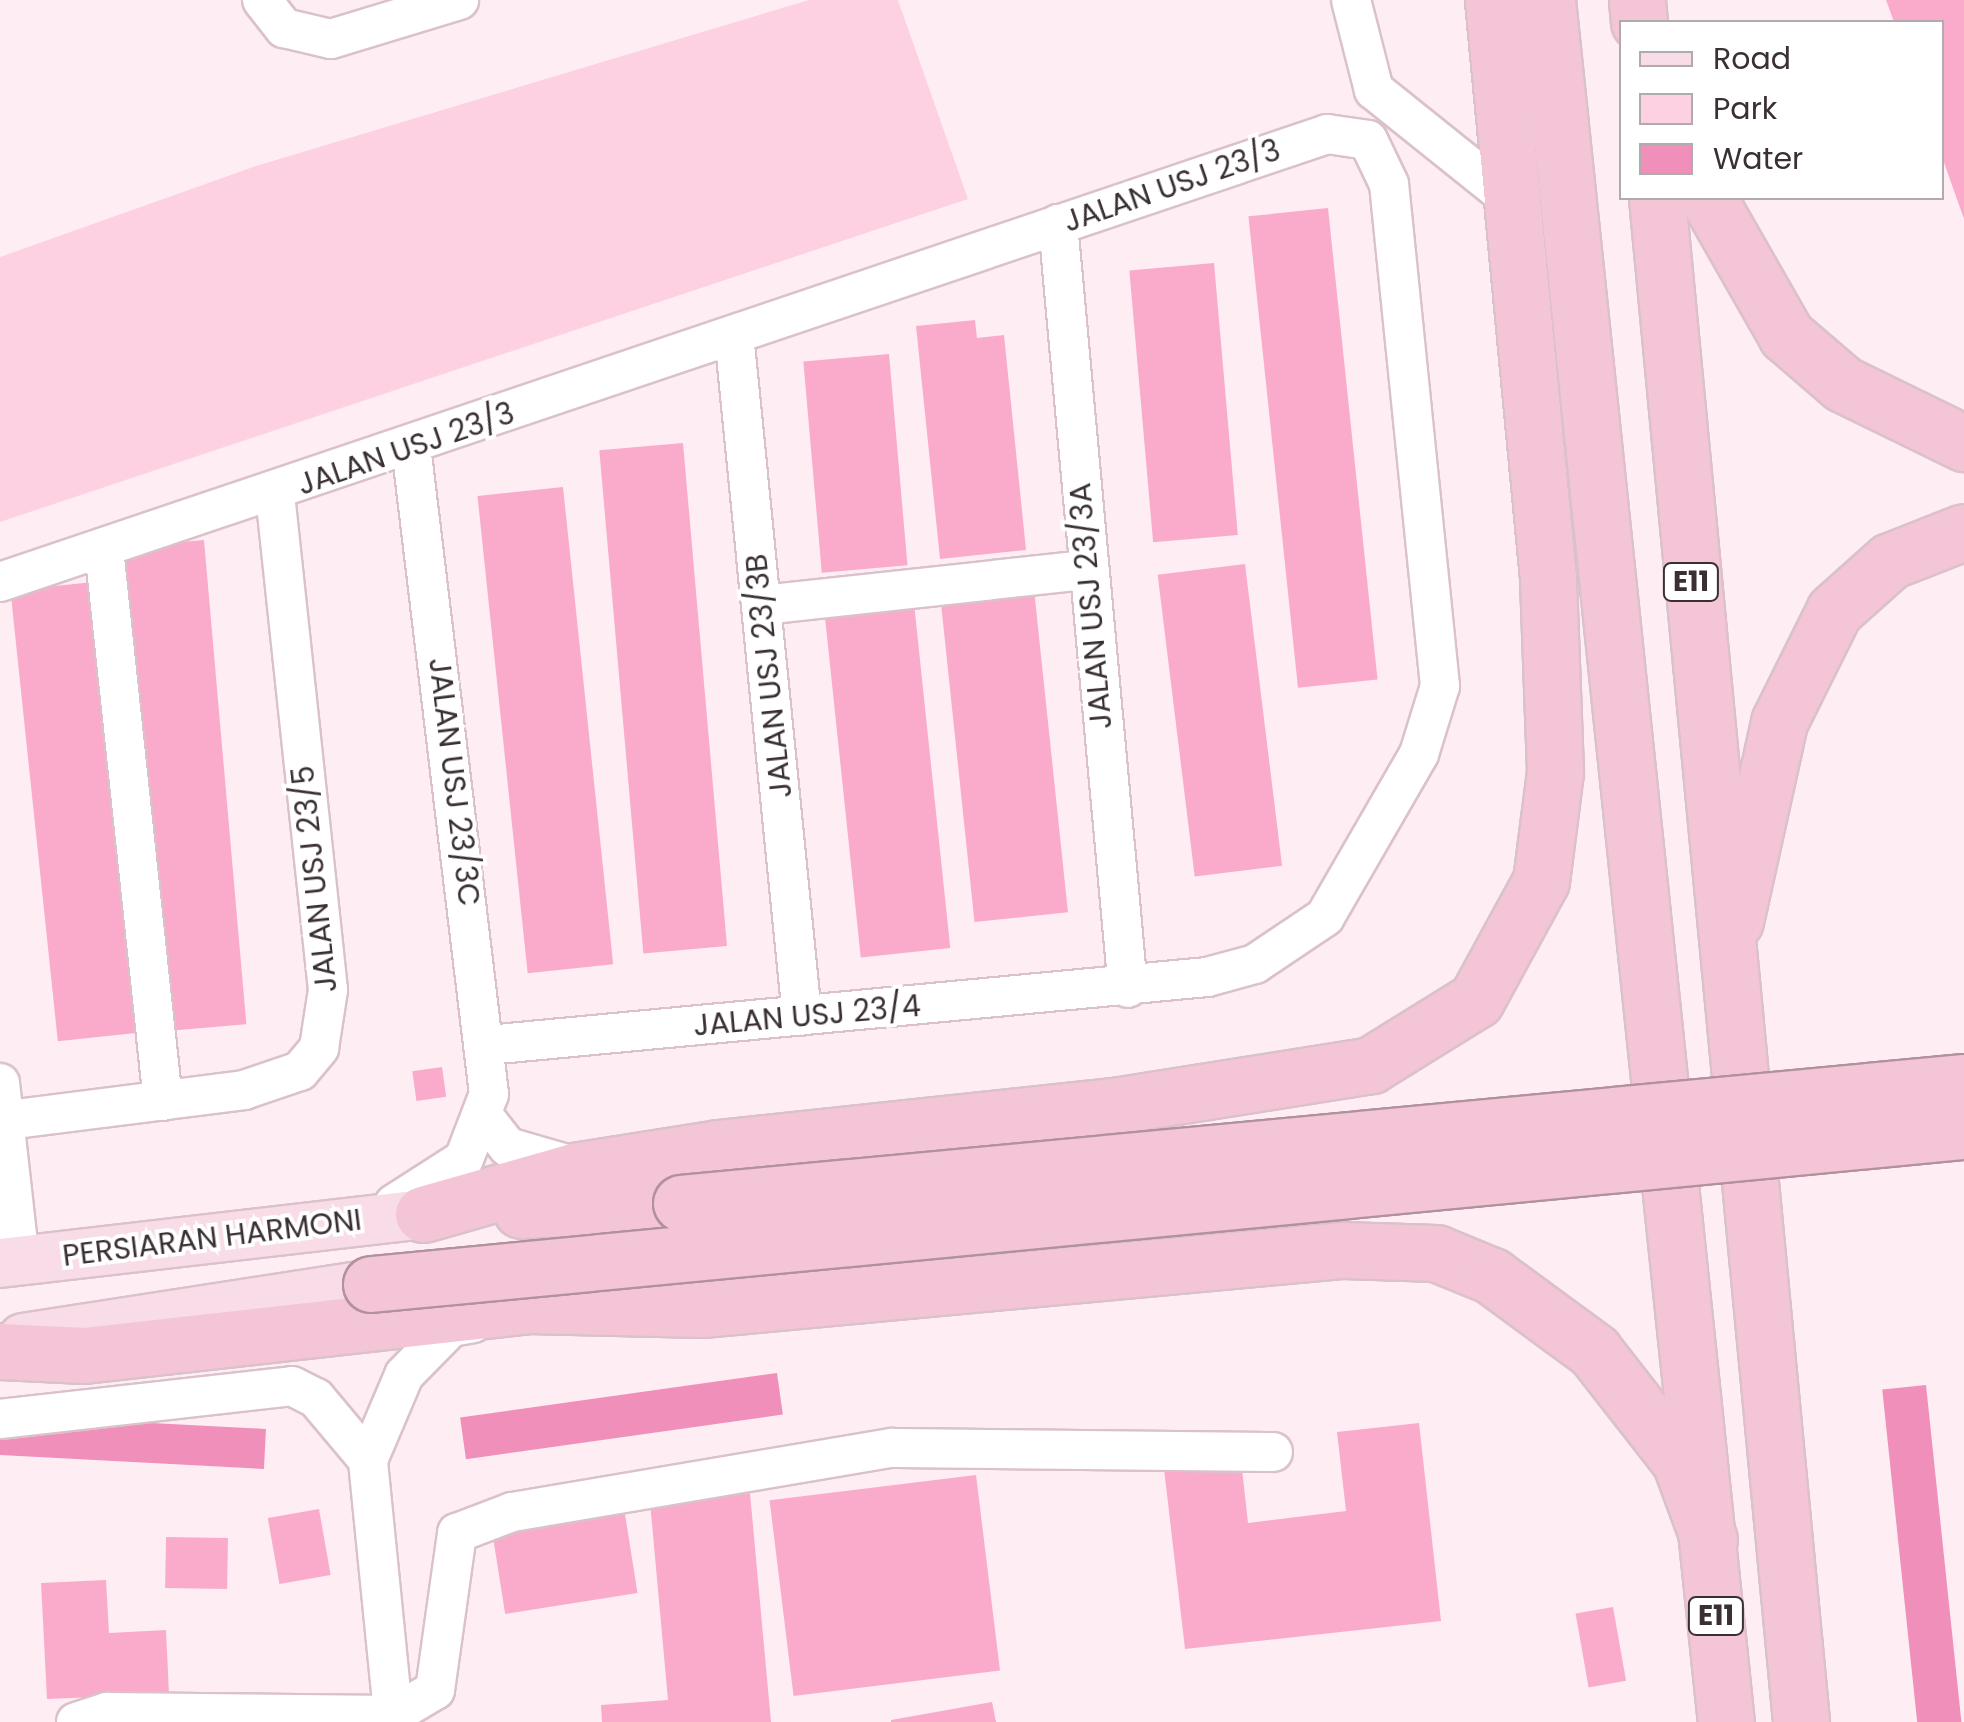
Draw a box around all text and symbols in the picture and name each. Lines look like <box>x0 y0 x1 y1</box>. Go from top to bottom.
legend <box>1619 20 1944 200</box>
text: Road <box>1713 37 1791 80</box>
text: Park <box>1713 87 1777 130</box>
street label: JALAN USJ 23/3 <box>1059 132 1285 240</box>
text: Water <box>1713 137 1803 180</box>
street label: JALAN USJ 23/3 <box>293 395 519 503</box>
street label: JALAN USJ 23/3A <box>1062 481 1120 731</box>
street label: JALAN USJ 23/3B <box>738 552 800 800</box>
road number: E11 <box>1661 559 1721 605</box>
street label: JALAN USJ 23/3C <box>421 656 487 908</box>
street label: JALAN USJ 23/5 <box>285 764 345 994</box>
street label: JALAN USJ 23/4 <box>692 988 922 1044</box>
street label: PERSIARAN HARMONI <box>60 1202 364 1274</box>
road number: E11 <box>1686 1593 1746 1639</box>

